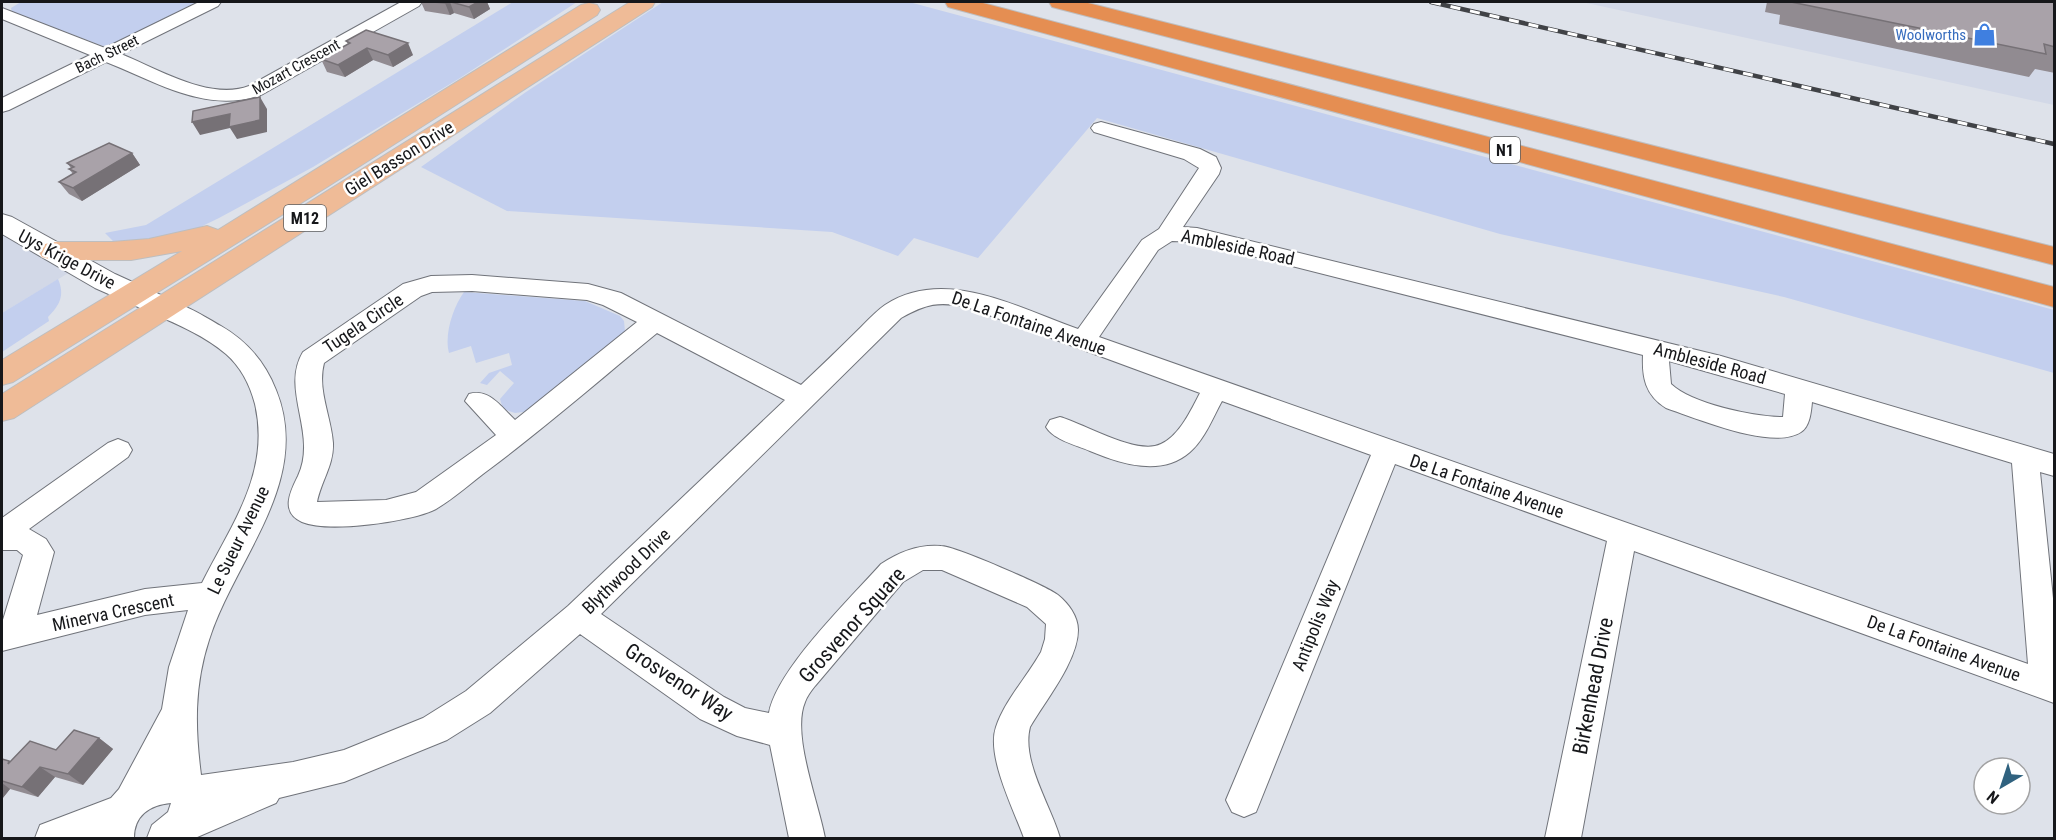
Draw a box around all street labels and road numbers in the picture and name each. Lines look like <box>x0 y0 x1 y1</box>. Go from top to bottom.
street label: Bach Street <box>72 31 142 77</box>
street label: Mozart Crescent <box>249 35 343 99</box>
street label: Giel Basson Drive <box>341 116 457 200</box>
road number: N1 <box>1490 137 1520 163</box>
road number: M12 <box>284 205 326 231</box>
street label: Uys Krige Drive <box>15 225 119 293</box>
street label: Ambleside Road <box>1179 225 1297 269</box>
street label: De La Fontaine Avenue <box>949 287 1109 359</box>
street label: Tugela Circle <box>319 289 407 357</box>
street label: Ambleside Road <box>1652 338 1768 388</box>
street label: De La Fontaine Avenue <box>1407 450 1567 522</box>
street label: Le Sueur Avenue <box>203 482 273 598</box>
street label: Blythwood Drive <box>578 524 674 618</box>
street label: Grosvenor Square <box>794 562 910 688</box>
street label: Antipolis Way <box>1287 576 1343 674</box>
street label: Minerva Crescent <box>50 589 176 635</box>
street label: De La Fontaine Avenue <box>1864 611 2024 685</box>
street label: Birkenhead Drive <box>1568 615 1618 757</box>
street label: Grosvenor Way <box>621 638 738 726</box>

